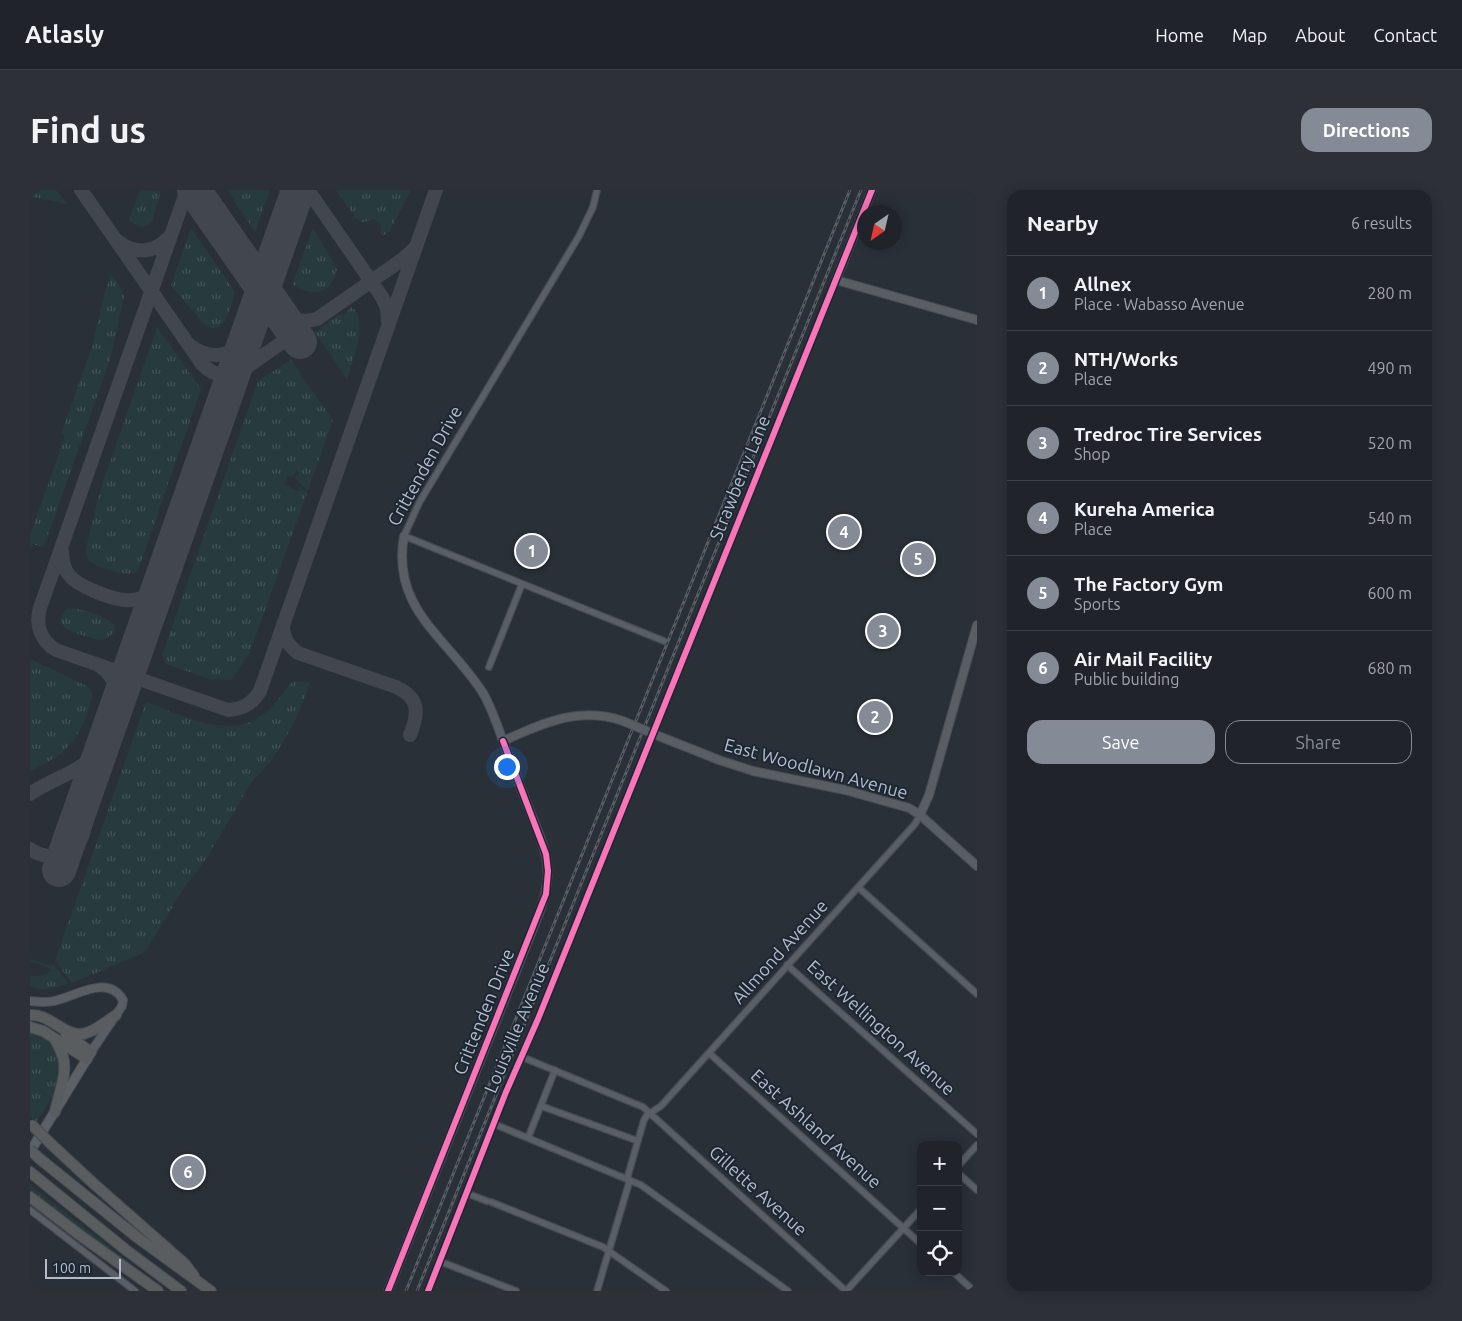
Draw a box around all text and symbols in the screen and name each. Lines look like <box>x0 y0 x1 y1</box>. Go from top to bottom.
text: Atlasly <box>25 21 104 48</box>
text: Home <box>1155 25 1204 45</box>
text: Map <box>1232 25 1267 45</box>
text: About <box>1295 25 1345 45</box>
text: Contact <box>1373 25 1437 45</box>
button: Directions <box>1301 108 1432 152</box>
text: Find us <box>30 110 146 150</box>
north arrow <box>857 205 902 250</box>
text: Nearby <box>1027 211 1098 235</box>
text: 6 results <box>1351 214 1412 232</box>
text: Allnex <box>1074 273 1131 295</box>
text: 1 <box>1038 284 1048 302</box>
text: 280 m <box>1367 284 1412 302</box>
text: Place · Wabasso Avenue <box>1074 295 1245 313</box>
text: NTH/Works <box>1074 348 1178 370</box>
text: 2 <box>1038 359 1048 377</box>
text: 490 m <box>1367 359 1412 377</box>
text: Place <box>1074 370 1112 388</box>
street label: Crittenden Drive <box>383 402 465 529</box>
street label: Strawberry Lane <box>705 412 773 543</box>
text: Tredroc Tire Services <box>1074 423 1262 445</box>
text: 3 <box>1038 434 1048 452</box>
text: 520 m <box>1367 434 1412 452</box>
text: Shop <box>1074 445 1110 463</box>
text: Kureha America <box>1074 498 1215 520</box>
text: 4 <box>1038 509 1048 527</box>
text: 540 m <box>1367 509 1412 527</box>
pin: 4 <box>828 513 860 551</box>
text: Place <box>1074 520 1112 538</box>
pin: 1 <box>516 532 548 570</box>
pin: 5 <box>902 540 934 578</box>
text: The Factory Gym <box>1074 573 1223 595</box>
text: 5 <box>1038 584 1048 602</box>
text: 600 m <box>1367 584 1412 602</box>
text: Sports <box>1074 595 1120 613</box>
pin: 3 <box>867 612 899 650</box>
text: Air Mail Facility <box>1074 648 1212 670</box>
text: 6 <box>1038 659 1048 677</box>
text: 680 m <box>1367 659 1412 677</box>
text: Public building <box>1074 670 1179 688</box>
pin: 2 <box>859 698 891 736</box>
button: Save <box>1027 720 1215 764</box>
button: Share <box>1225 720 1412 764</box>
street label: East Woodlawn Avenue <box>722 734 910 802</box>
your location <box>494 754 520 780</box>
street label: Allmond Avenue <box>727 895 831 1007</box>
street label: Crittenden Drive <box>449 946 517 1077</box>
street label: East Wellington Avenue <box>804 956 960 1099</box>
street label: Louisville Avenue <box>480 960 553 1096</box>
street label: East Ashland Avenue <box>748 1065 886 1192</box>
street label: Gillette Avenue <box>706 1141 812 1239</box>
map controls <box>917 1141 962 1276</box>
button: + <box>917 1141 962 1186</box>
pin: 6 <box>172 1153 204 1191</box>
button: − <box>917 1186 962 1231</box>
button: locate <box>917 1231 962 1276</box>
scale bar <box>45 1256 121 1279</box>
text: 100 m <box>52 1260 91 1276</box>

